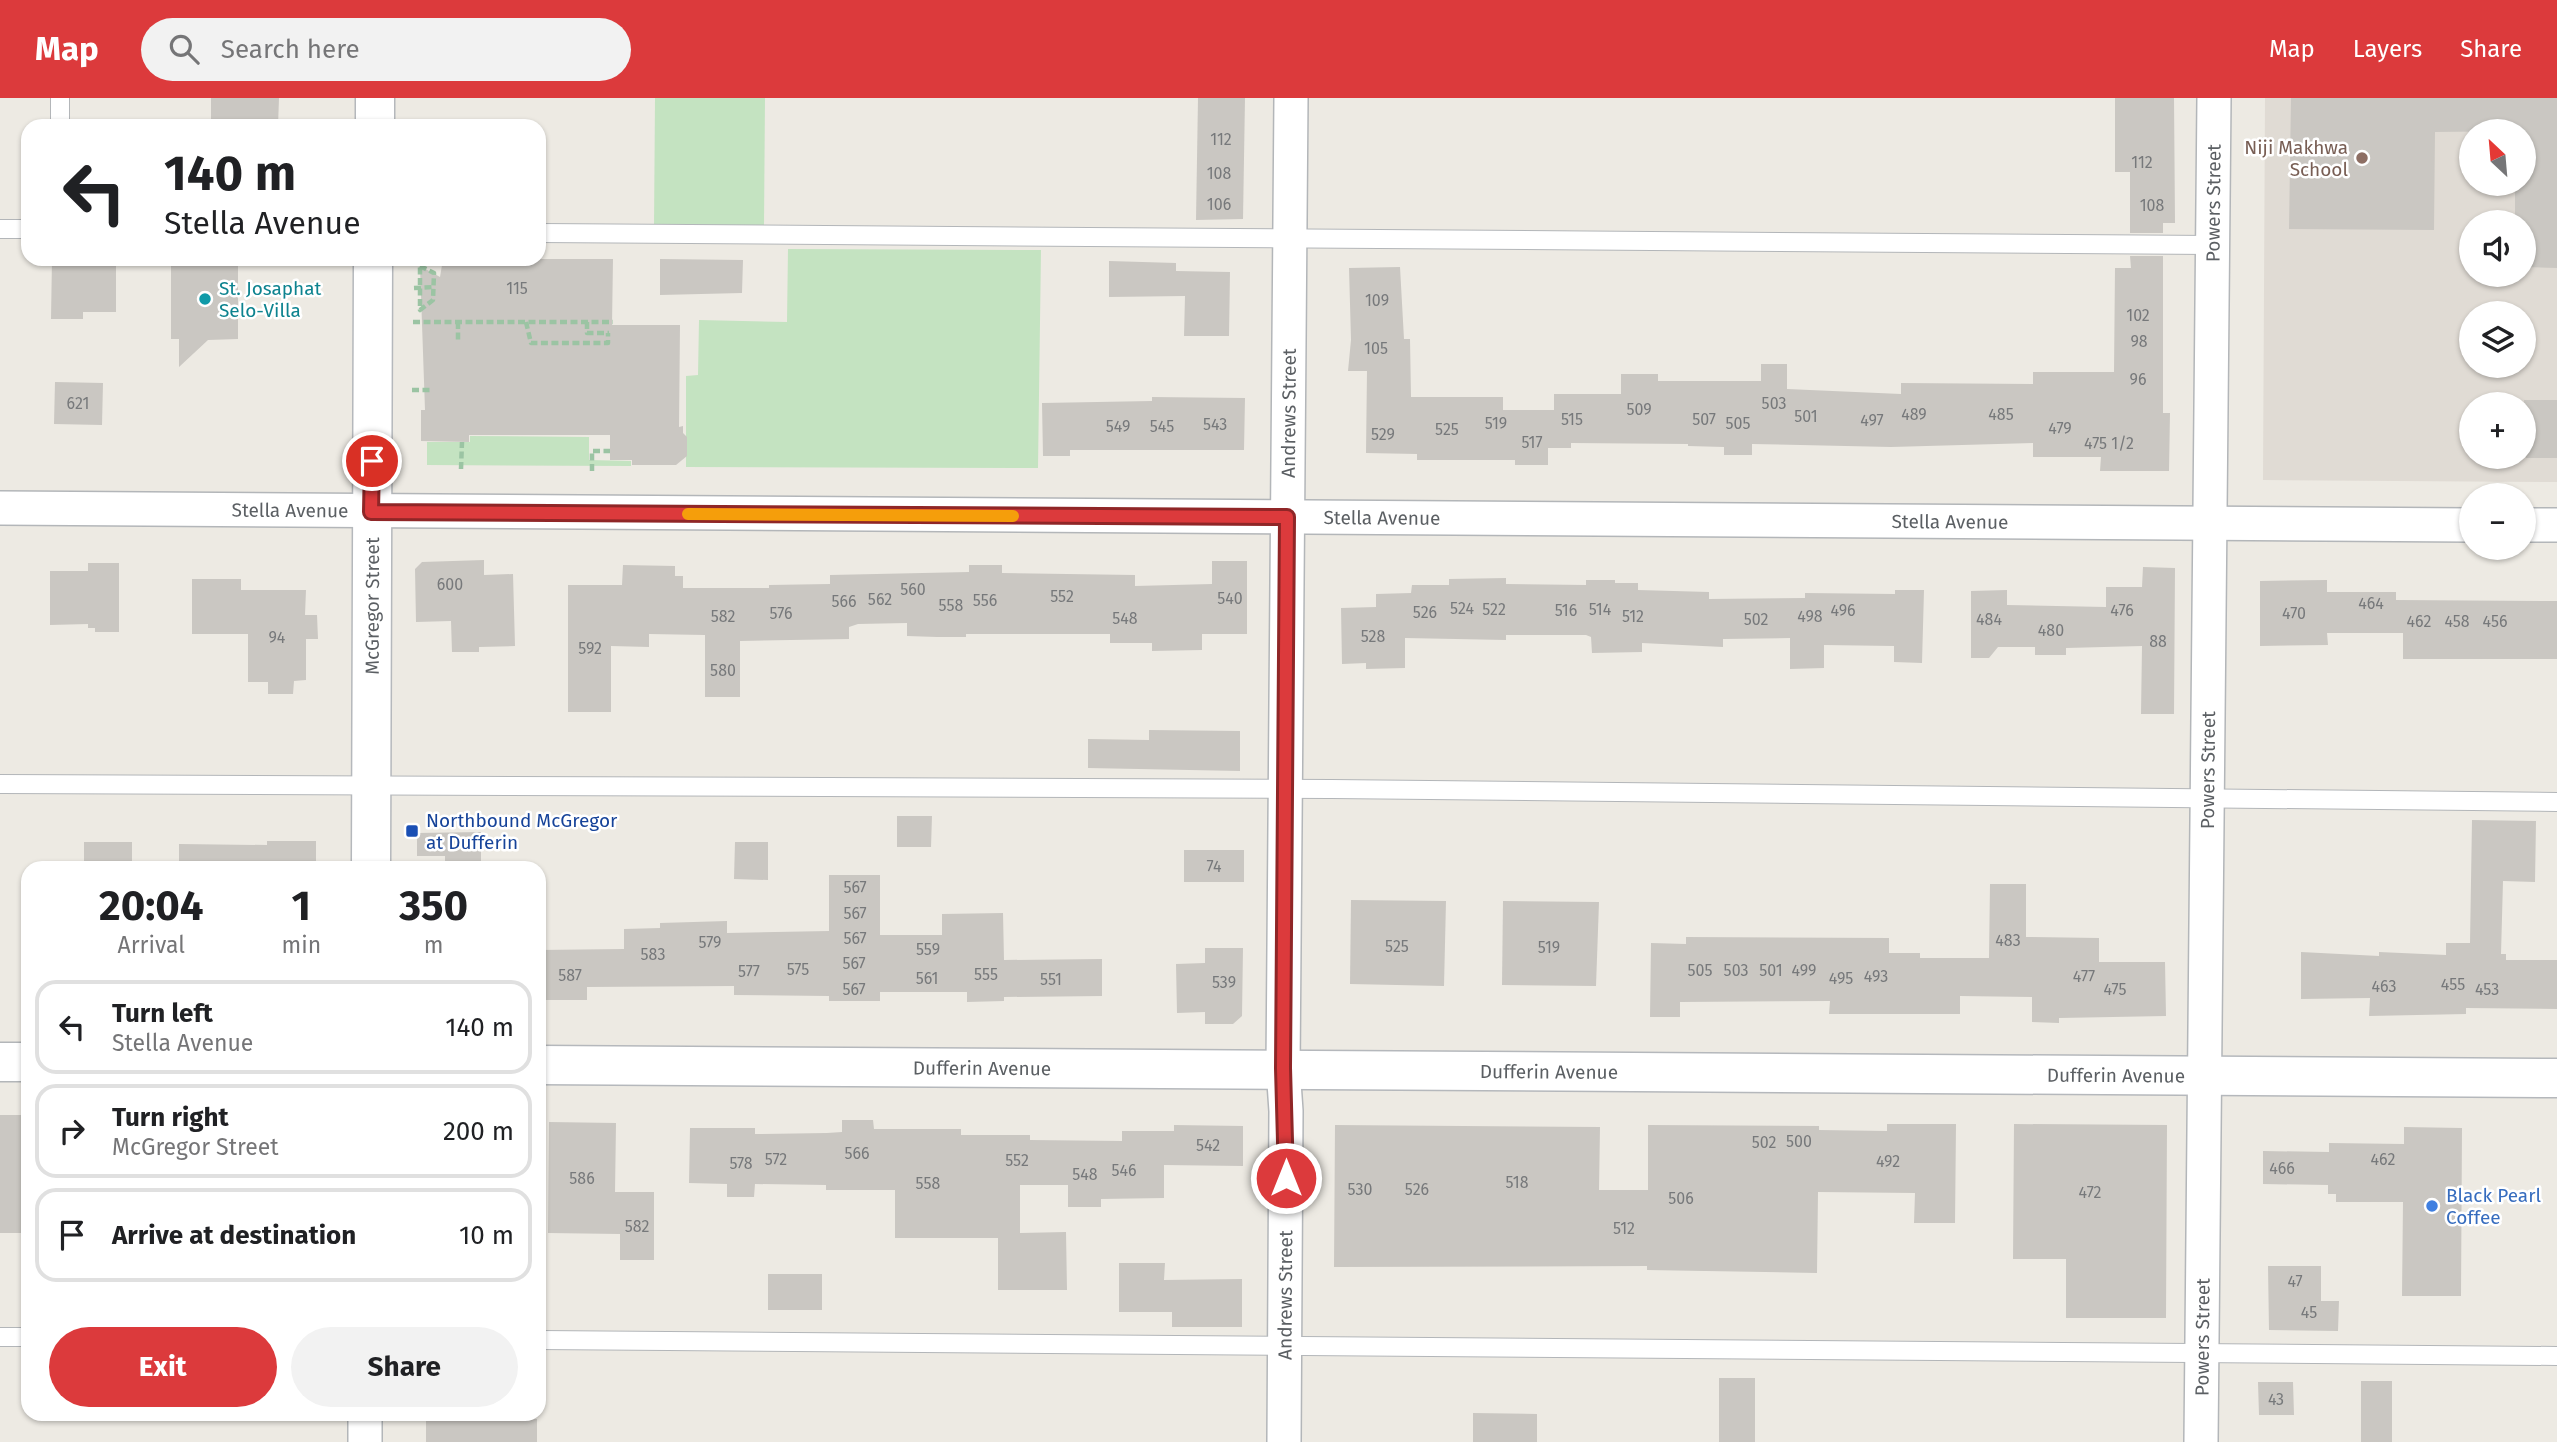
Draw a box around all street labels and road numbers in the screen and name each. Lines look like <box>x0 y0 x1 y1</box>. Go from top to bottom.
street label: Powers Street <box>2201 144 2225 262</box>
street label: Andrews Street <box>1276 348 1300 478</box>
street label: Stella Avenue <box>231 498 348 522</box>
street label: Stella Avenue <box>1323 506 1440 529</box>
street label: Stella Avenue <box>1891 510 2008 533</box>
street label: McGregor Street <box>360 537 384 675</box>
street label: Powers Street <box>2195 711 2220 829</box>
street label: Dufferin Avenue <box>913 1056 1051 1080</box>
street label: Dufferin Avenue <box>1480 1060 1618 1083</box>
street label: Dufferin Avenue <box>2047 1063 2185 1087</box>
street label: Andrews Street <box>1273 1230 1297 1360</box>
street label: Powers Street <box>2190 1278 2214 1396</box>

